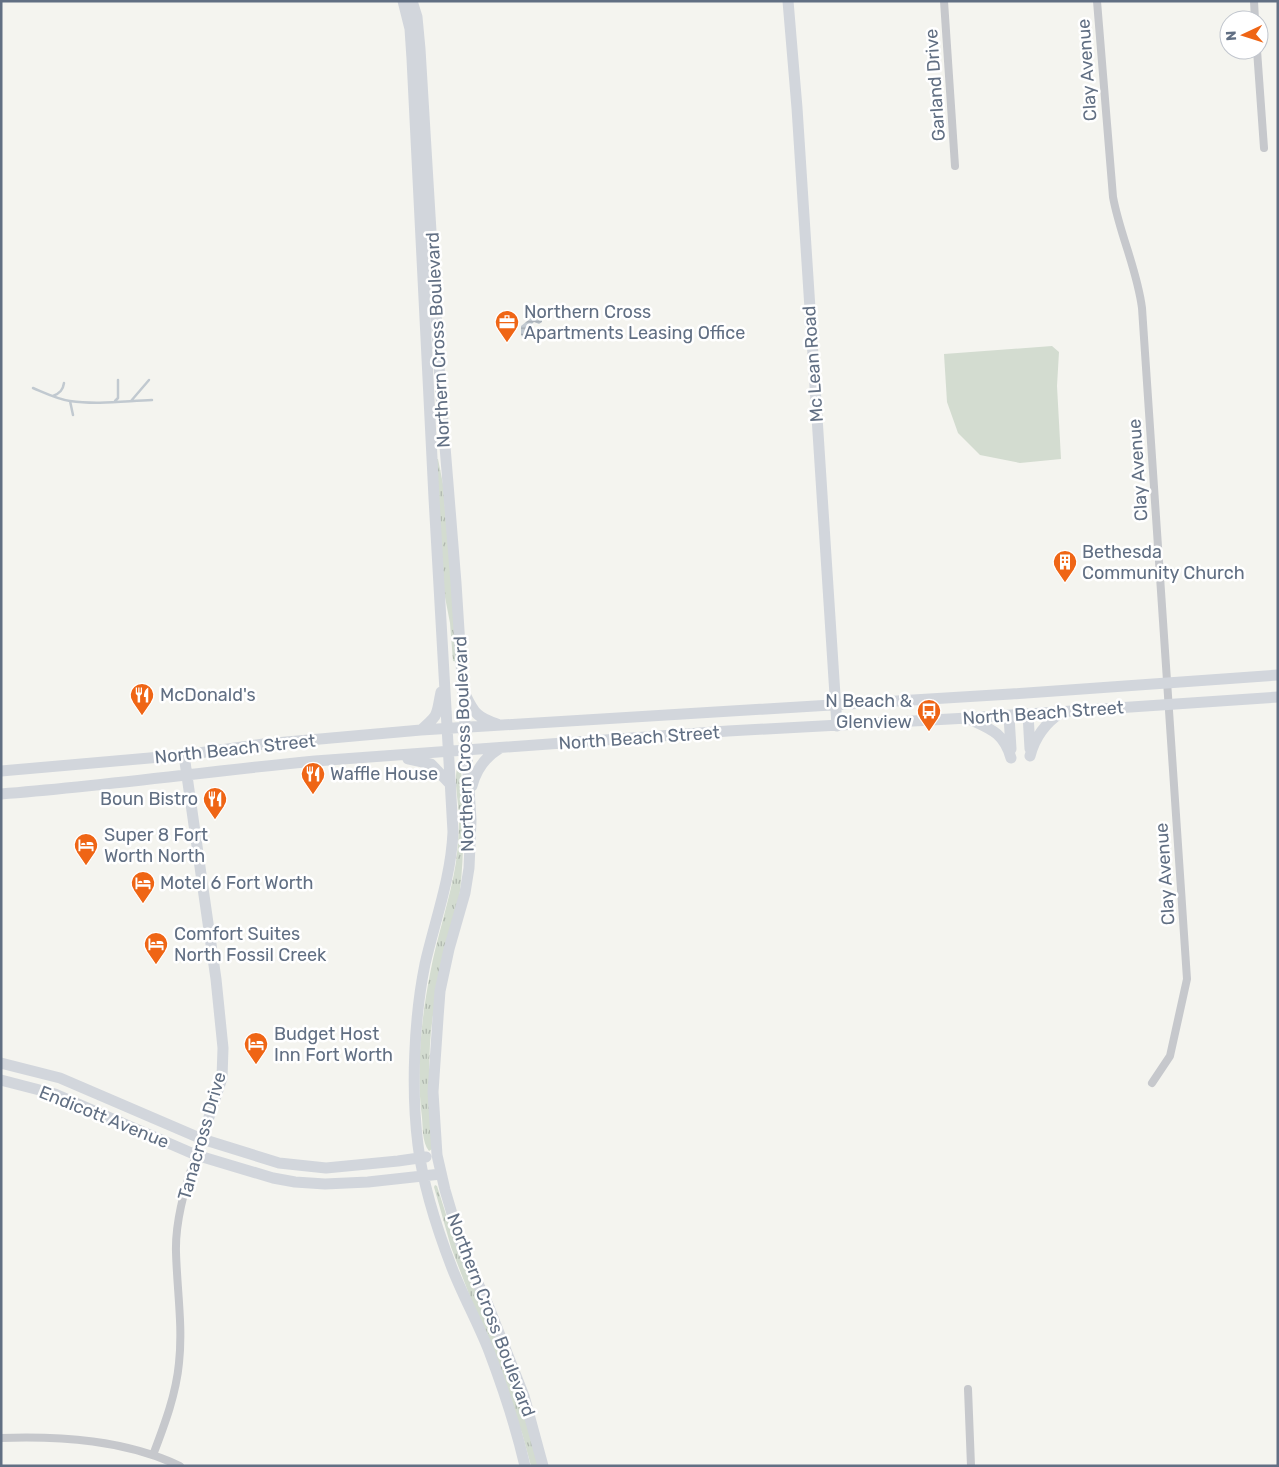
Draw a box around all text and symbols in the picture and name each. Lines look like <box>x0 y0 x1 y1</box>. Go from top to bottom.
north arrow <box>1219 10 1269 60</box>
street label: Clay Avenue <box>1072 18 1102 122</box>
street label: Garland Drive <box>920 28 950 142</box>
text: N <box>1223 30 1240 41</box>
street label: Northern Cross Boulevard <box>421 232 455 448</box>
place label: Northern Cross Apartments Leasing Office <box>524 301 745 344</box>
street label: Mc Lean Road <box>798 305 828 423</box>
office icon: Northern Cross Apartments Leasing Office <box>494 309 520 343</box>
street label: Clay Avenue <box>1123 418 1153 522</box>
place label: Bethesda Community Church <box>1082 541 1245 584</box>
building icon: Bethesda Community Church <box>1052 549 1078 583</box>
street label: Northern Cross Boulevard <box>449 636 479 852</box>
restaurant icon: McDonald's <box>129 682 155 716</box>
place label: McDonald's <box>160 684 256 706</box>
place label: N Beach & Glenview <box>825 690 913 733</box>
street label: North Beach Street <box>962 696 1124 730</box>
bus stop icon: N Beach & Glenview <box>916 698 942 732</box>
street label: North Beach Street <box>558 721 720 755</box>
street label: North Beach Street <box>154 730 316 768</box>
restaurant icon: Waffle House <box>300 761 326 795</box>
place label: Waffle House <box>330 763 438 785</box>
restaurant icon: Boun Bistro <box>202 786 228 820</box>
place label: Boun Bistro <box>100 788 198 810</box>
street label: Clay Avenue <box>1150 822 1180 926</box>
place label: Super 8 Fort Worth North <box>104 824 208 867</box>
hotel icon: Super 8 Fort Worth North <box>73 832 99 866</box>
hotel icon: Motel 6 Fort Worth <box>130 870 156 904</box>
place label: Motel 6 Fort Worth <box>160 872 314 894</box>
place label: Comfort Suites North Fossil Creek <box>174 923 327 966</box>
hotel icon: Comfort Suites North Fossil Creek <box>143 931 169 965</box>
place label: Budget Host Inn Fort Worth <box>274 1023 393 1066</box>
hotel icon: Budget Host Inn Fort Worth <box>243 1031 269 1065</box>
street label: Tanacross Drive <box>173 1069 231 1203</box>
street label: Endicott Avenue <box>36 1081 172 1153</box>
street label: Northern Cross Boulevard <box>442 1210 540 1420</box>

